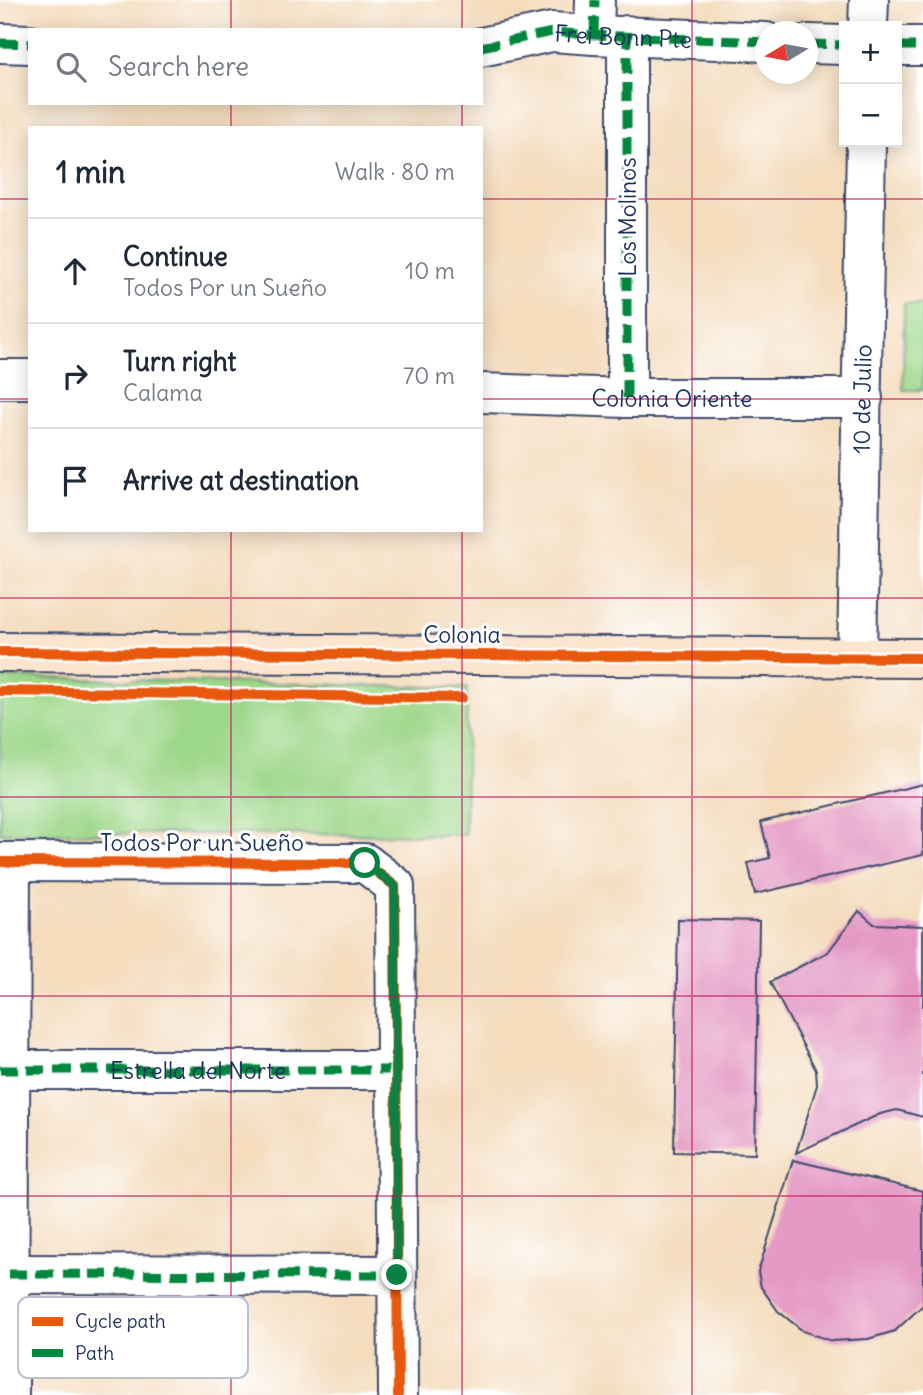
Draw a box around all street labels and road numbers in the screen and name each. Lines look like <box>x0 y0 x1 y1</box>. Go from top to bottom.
street label: Frei Bonn Pte <box>554 18 693 53</box>
street label: Los Molinos <box>613 157 642 277</box>
street label: 10 de Julio <box>846 344 877 454</box>
street label: Colonia Oriente <box>591 382 752 413</box>
street label: Colonia <box>423 620 501 649</box>
street label: Todos Por un Sueño <box>100 828 304 857</box>
street label: Estrella del Norte <box>110 1056 286 1085</box>

